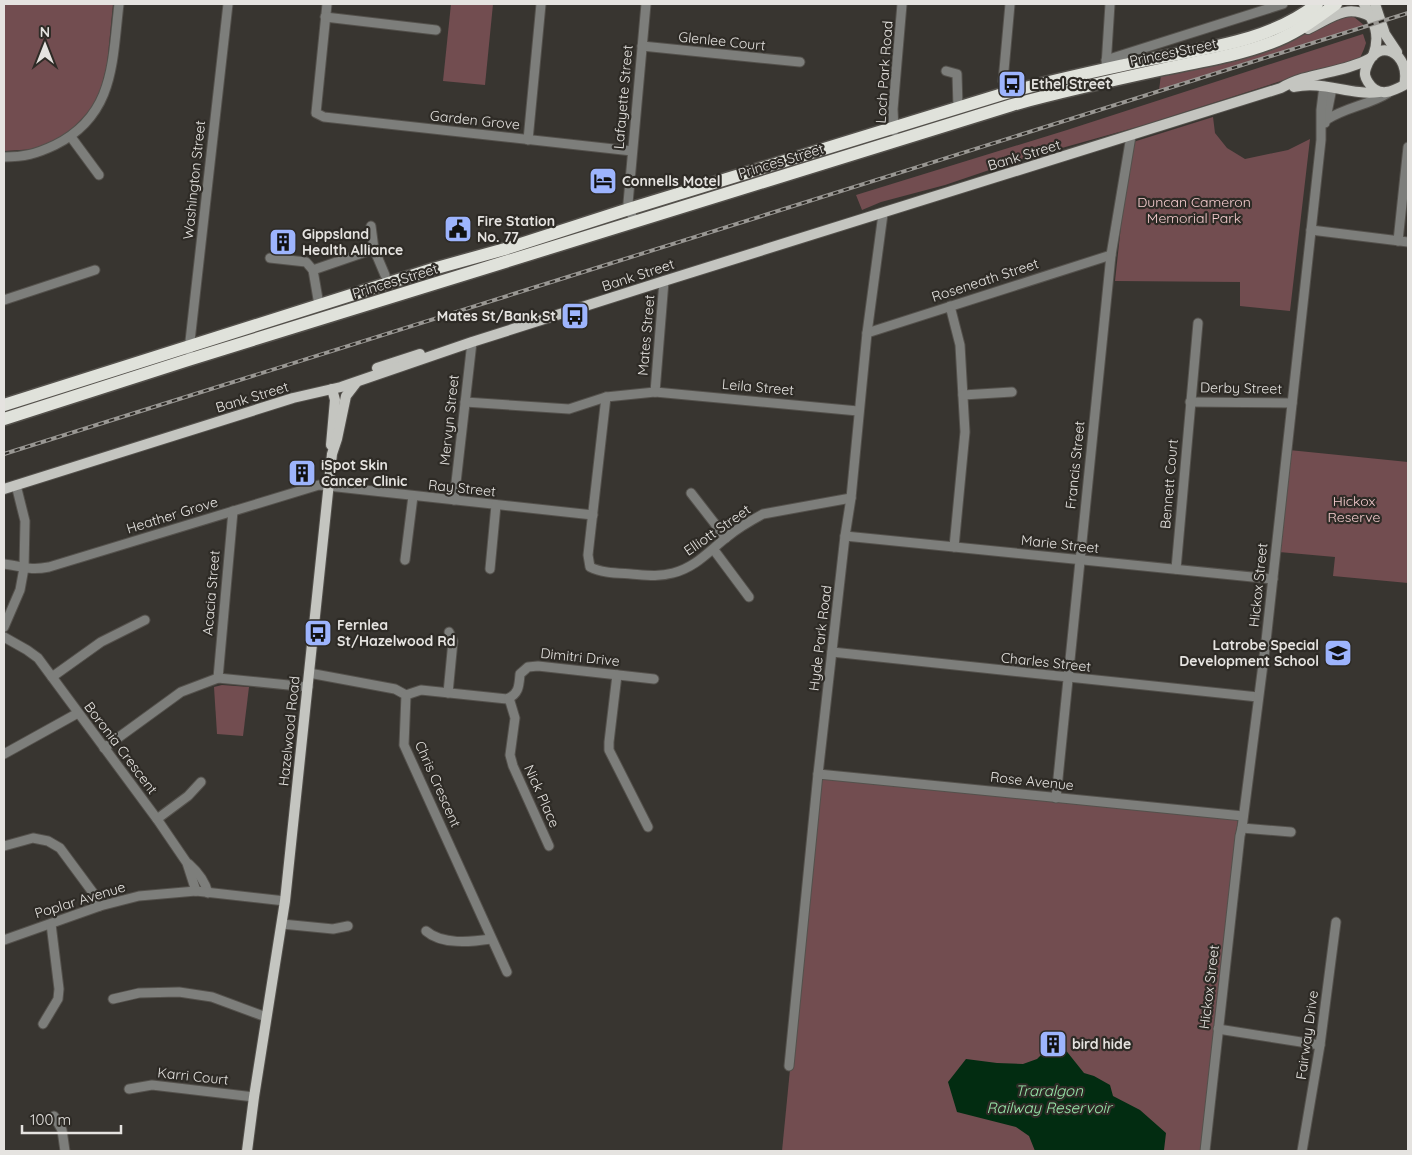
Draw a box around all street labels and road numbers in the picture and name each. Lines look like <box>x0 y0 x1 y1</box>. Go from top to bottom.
street label: Loch Park Road <box>871 20 897 124</box>
street label: Glenlee Court <box>678 27 767 55</box>
street label: Princes Street <box>1128 34 1218 70</box>
street label: Lafayette Street <box>609 44 637 150</box>
street label: Garden Grove <box>429 106 521 134</box>
street label: Washington Street <box>179 119 209 240</box>
street label: Bank Street <box>985 135 1063 175</box>
street label: Princes Street <box>736 139 826 183</box>
street label: Roseneath Street <box>929 254 1041 306</box>
street label: Bank Street <box>599 255 677 295</box>
street label: Princes Street <box>350 259 440 303</box>
street label: Mates Street <box>633 293 659 376</box>
street label: Mervyn Street <box>435 374 463 466</box>
street label: Leila Street <box>721 375 795 399</box>
street label: Bank Street <box>213 377 291 417</box>
street label: Derby Street <box>1200 378 1282 398</box>
street label: Francis Street <box>1061 420 1089 510</box>
street label: Bennett Court <box>1156 438 1182 530</box>
street label: Ray Street <box>427 475 497 501</box>
street label: Heather Grove <box>124 493 220 537</box>
street label: Elliott Street <box>680 500 754 560</box>
street label: Marie Street <box>1020 531 1100 557</box>
street label: Hickox Street <box>1245 542 1271 628</box>
street label: Acacia Street <box>198 549 224 636</box>
street label: Hyde Park Road <box>805 584 835 692</box>
street label: Dimitri Drive <box>540 644 621 670</box>
street label: Charles Street <box>1000 648 1092 676</box>
street label: Hazelwood Road <box>274 675 304 787</box>
street label: Boronia Crescent <box>80 698 162 798</box>
street label: Chris Crescent <box>411 738 465 830</box>
street label: Nick Place <box>520 762 564 830</box>
street label: Rose Avenue <box>989 768 1075 794</box>
street label: Poplar Avenue <box>32 878 128 922</box>
street label: Hickox Street <box>1195 944 1223 1030</box>
street label: Fairway Drive <box>1292 989 1322 1081</box>
street label: Karri Court <box>157 1063 230 1089</box>

